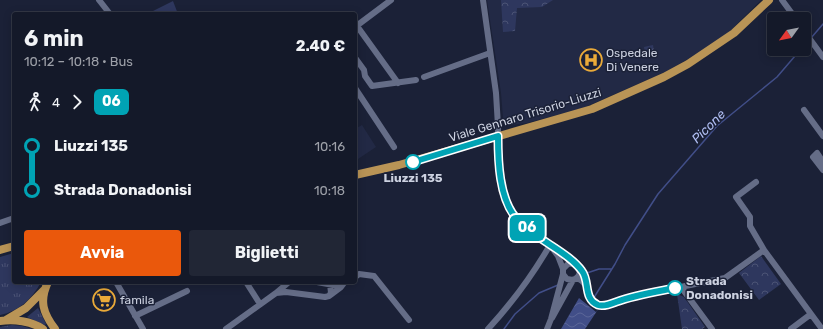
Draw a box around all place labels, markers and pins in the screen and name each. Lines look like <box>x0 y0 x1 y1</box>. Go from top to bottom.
place label: Ospedale Di Venere <box>606 46 659 74</box>
hospital icon: Ospedale Di Venere <box>578 47 604 73</box>
marker: Liuzzi 135 <box>405 154 421 170</box>
place label: Liuzzi 135 <box>383 171 443 185</box>
place label: Strada Donadonisi <box>686 274 753 302</box>
marker: Strada Donadonisi <box>667 280 683 296</box>
supermarket icon: famila <box>91 287 117 313</box>
place label: famila <box>120 293 154 307</box>

